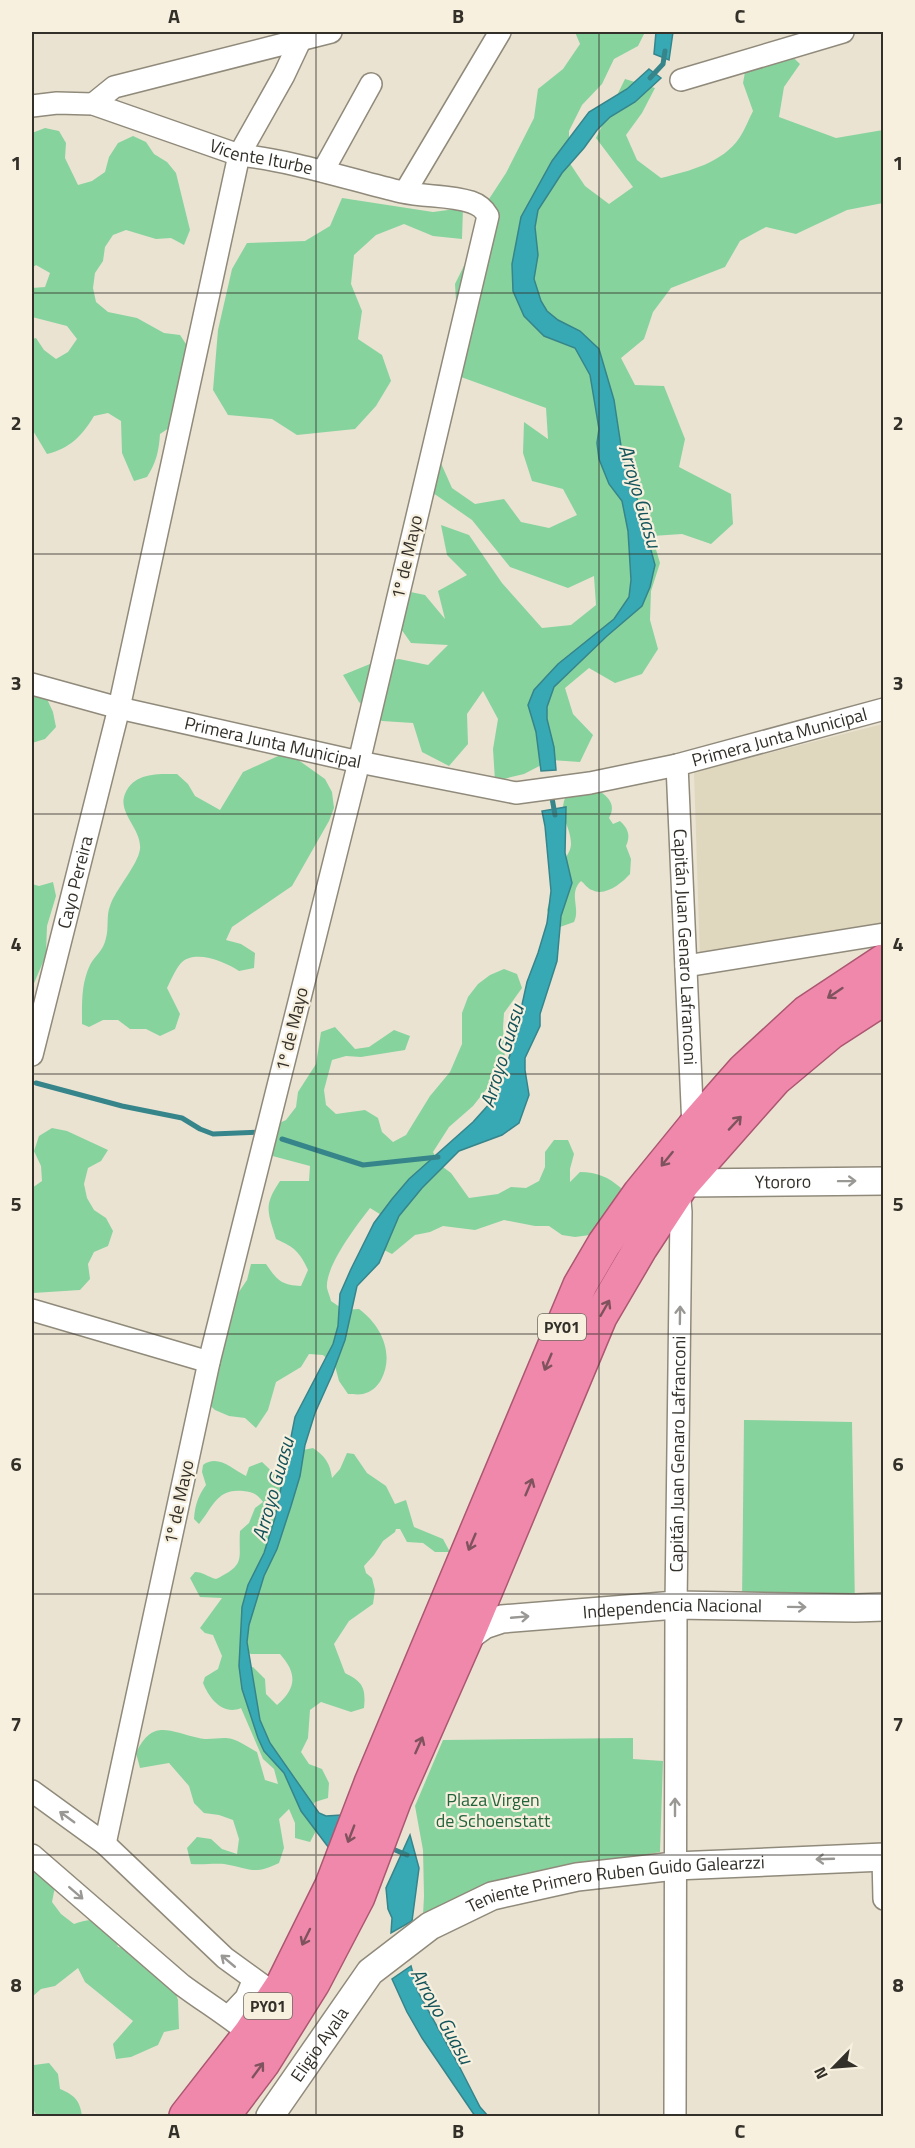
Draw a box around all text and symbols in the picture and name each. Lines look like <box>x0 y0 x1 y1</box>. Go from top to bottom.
text: A <box>168 0 180 31</box>
text: B <box>452 0 464 31</box>
text: C <box>735 0 746 31</box>
street label: Vicente Iturbe <box>206 132 316 181</box>
text: 1 <box>10 147 22 178</box>
text: 1 <box>892 147 904 178</box>
text: 2 <box>10 407 22 438</box>
text: 2 <box>892 407 904 438</box>
water label: Arroyo Guasu <box>611 441 670 552</box>
street label: 1º de Mayo <box>384 512 429 602</box>
text: 3 <box>10 667 22 698</box>
text: 3 <box>892 667 904 698</box>
street label: Primera Junta Municipal <box>689 700 870 773</box>
street label: Primera Junta Municipal <box>182 709 364 775</box>
street label: Capitán Juan Genaro Lafranconi <box>667 828 704 1066</box>
street label: Cayo Pereira <box>50 833 99 932</box>
text: 4 <box>10 928 22 959</box>
text: 4 <box>892 928 904 959</box>
street label: 1º de Mayo <box>268 984 315 1074</box>
one-way arrow <box>827 987 843 999</box>
water label: Arroyo Guasu <box>471 1000 532 1111</box>
one-way arrow <box>728 1115 742 1130</box>
one-way arrow <box>661 1151 674 1167</box>
street label: Ytororo <box>755 1168 811 1195</box>
one-way arrow <box>836 1175 856 1187</box>
text: 5 <box>10 1188 22 1219</box>
text: 5 <box>892 1188 904 1219</box>
one-way arrow <box>599 1300 611 1317</box>
one-way arrow <box>674 1306 686 1326</box>
road number: PY01 <box>538 1314 586 1340</box>
street label: Capitán Juan Genaro Lafranconi <box>662 1336 692 1572</box>
one-way arrow <box>542 1352 553 1371</box>
water label: Arroyo Guasu <box>243 1433 302 1544</box>
text: 6 <box>10 1448 22 1479</box>
text: 6 <box>892 1448 904 1479</box>
street label: 1º de Mayo <box>156 1457 201 1547</box>
one-way arrow <box>524 1478 535 1497</box>
one-way arrow <box>466 1532 477 1551</box>
street label: Independencia Nacional <box>582 1591 762 1625</box>
one-way arrow <box>787 1601 807 1613</box>
one-way arrow <box>509 1612 529 1623</box>
text: 7 <box>10 1708 22 1739</box>
text: 7 <box>892 1708 904 1739</box>
one-way arrow <box>413 1737 425 1755</box>
park label: Plaza Virgen de Schoenstatt <box>436 1786 551 1834</box>
one-way arrow <box>669 1798 681 1818</box>
one-way arrow <box>60 1811 76 1823</box>
one-way arrow <box>345 1824 356 1843</box>
street label: Teniente Primero Ruben Guido Galearzzi <box>461 1848 765 1920</box>
one-way arrow <box>816 1854 836 1865</box>
one-way arrow <box>68 1886 83 1900</box>
one-way arrow <box>299 1928 311 1946</box>
one-way arrow <box>221 1954 237 1967</box>
water label: Arroyo Guasu <box>403 1962 482 2071</box>
text: 8 <box>10 1969 22 2000</box>
text: 8 <box>892 1969 904 2000</box>
road number: PY01 <box>244 1993 292 2019</box>
street label: Eligio Ayala <box>284 2001 355 2087</box>
north arrow <box>804 2037 864 2097</box>
one-way arrow <box>252 2062 264 2078</box>
text: N <box>807 2063 834 2083</box>
text: A <box>168 2115 180 2146</box>
text: B <box>452 2115 464 2146</box>
text: C <box>735 2115 746 2146</box>

